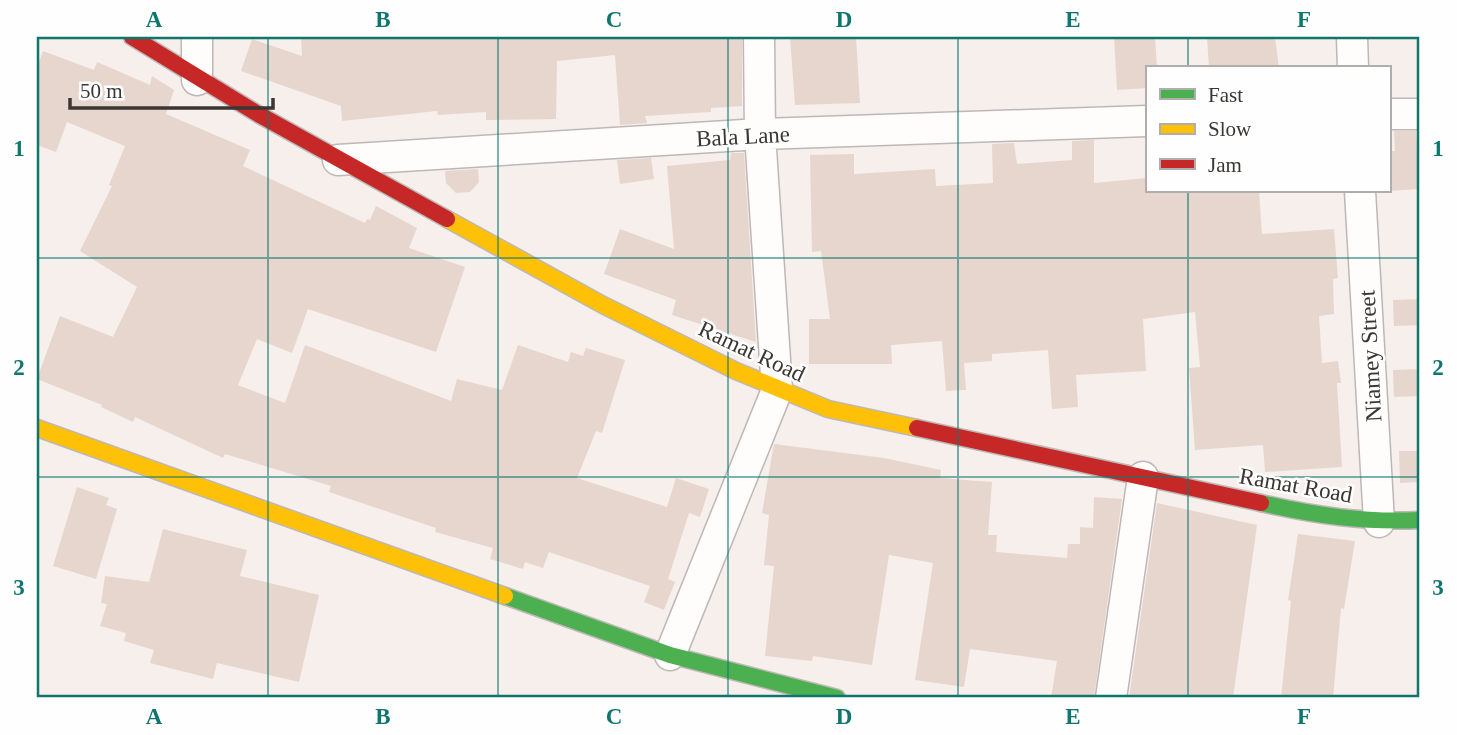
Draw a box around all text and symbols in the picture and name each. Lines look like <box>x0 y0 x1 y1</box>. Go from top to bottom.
text: A <box>146 7 163 32</box>
text: B <box>375 7 391 32</box>
text: C <box>606 7 622 32</box>
text: D <box>836 7 852 32</box>
text: E <box>1065 7 1081 32</box>
text: F <box>1297 7 1311 32</box>
scale bar <box>70 66 273 110</box>
legend <box>1146 66 1390 192</box>
text: 50 m <box>80 79 123 103</box>
text: Fast <box>1208 83 1243 107</box>
text: Slow <box>1208 117 1252 141</box>
street label: Bala Lane <box>695 122 791 151</box>
text: 1 <box>13 136 25 161</box>
text: 1 <box>1432 136 1444 161</box>
text: Jam <box>1208 153 1242 177</box>
street label: Niamey Street <box>1355 289 1386 423</box>
street label: Ramat Road <box>695 316 809 387</box>
text: 2 <box>13 355 25 380</box>
text: 2 <box>1432 355 1444 380</box>
street label: Ramat Road <box>1237 463 1355 508</box>
text: 3 <box>13 575 25 600</box>
text: 3 <box>1432 575 1444 600</box>
text: A <box>146 704 163 729</box>
text: B <box>375 704 391 729</box>
text: C <box>606 704 622 729</box>
text: D <box>836 704 852 729</box>
text: E <box>1065 704 1081 729</box>
text: F <box>1297 704 1311 729</box>

